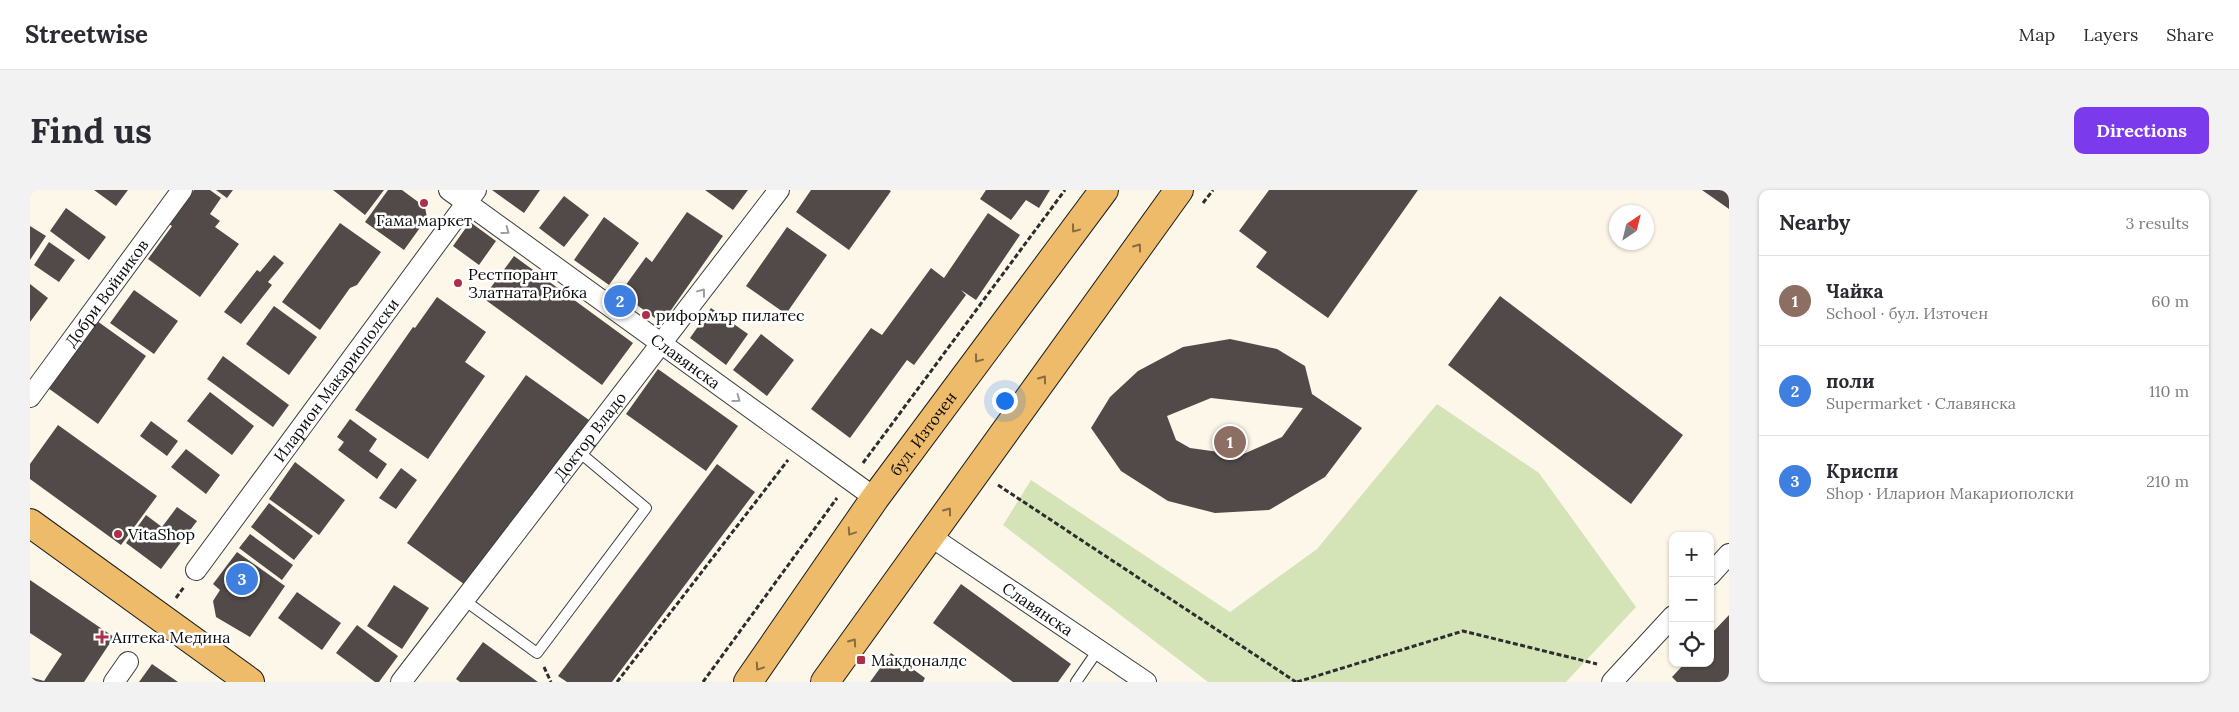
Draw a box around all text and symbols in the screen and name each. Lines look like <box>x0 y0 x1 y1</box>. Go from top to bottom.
text: Streetwise <box>25 19 148 50</box>
text: Map <box>2019 23 2055 46</box>
text: Layers <box>2083 23 2138 46</box>
text: Share <box>2166 23 2214 46</box>
button: Directions <box>2074 107 2209 154</box>
text: Find us <box>30 108 152 153</box>
marker: Гама маркет <box>418 197 430 209</box>
north arrow <box>1609 205 1654 250</box>
text: Nearby <box>1779 209 1850 236</box>
place label: Гама маркет <box>376 210 472 230</box>
text: 3 results <box>2125 213 2189 233</box>
one-way arrow <box>1072 223 1081 233</box>
one-way arrow <box>500 225 510 234</box>
street label: Добри Войников <box>60 235 152 351</box>
one-way arrow <box>1132 243 1141 253</box>
place label: Рестпорант Златната Рибка <box>468 264 587 302</box>
marker: Рестпорант Златната Рибка <box>452 277 464 289</box>
text: Чайка <box>1826 279 1883 303</box>
pin: 2 <box>604 282 636 320</box>
one-way arrow <box>696 288 705 298</box>
text: 1 <box>1792 291 1798 311</box>
text: 60 m <box>2151 291 2189 311</box>
street label: Иларион Макариополски <box>269 294 403 466</box>
text: School · бул. Източен <box>1826 303 1988 323</box>
place label: риформър пилатес <box>656 305 804 325</box>
marker: риформър пилатес <box>640 309 652 321</box>
street label: Славянска <box>647 329 724 393</box>
one-way arrow <box>975 353 984 363</box>
text: поли <box>1826 369 1875 393</box>
one-way arrow <box>1038 376 1046 385</box>
text: 2 <box>1791 381 1799 401</box>
text: 110 m <box>2149 381 2189 401</box>
street label: Доктор Владо <box>549 388 630 485</box>
street label: бул. Източен <box>885 388 961 479</box>
your location <box>992 388 1018 414</box>
one-way arrow <box>731 393 740 401</box>
text: Supermarket · Славянска <box>1826 393 2016 413</box>
pin: 1 <box>1214 423 1246 461</box>
text: Криспи <box>1826 459 1898 483</box>
text: 3 <box>1791 471 1799 491</box>
text: 210 m <box>2146 471 2189 491</box>
text: Shop · Иларион Макариополски <box>1826 483 2074 503</box>
one-way arrow <box>942 507 952 516</box>
place label: VitaShop <box>127 524 195 544</box>
one-way arrow <box>848 527 857 536</box>
marker: VitaShop <box>112 528 124 540</box>
map controls <box>1669 532 1714 667</box>
button: + <box>1669 532 1714 577</box>
pin: 3 <box>226 560 258 598</box>
button: − <box>1669 577 1714 622</box>
street label: Славянска <box>998 578 1077 640</box>
button: locate <box>1669 622 1714 667</box>
place label: Аптека Медина <box>111 627 231 647</box>
marker: Аптека Медина <box>96 631 108 643</box>
one-way arrow <box>847 638 856 648</box>
place label: Макдоналдс <box>871 650 967 670</box>
marker: Макдоналдс <box>855 654 867 666</box>
one-way arrow <box>756 661 765 670</box>

